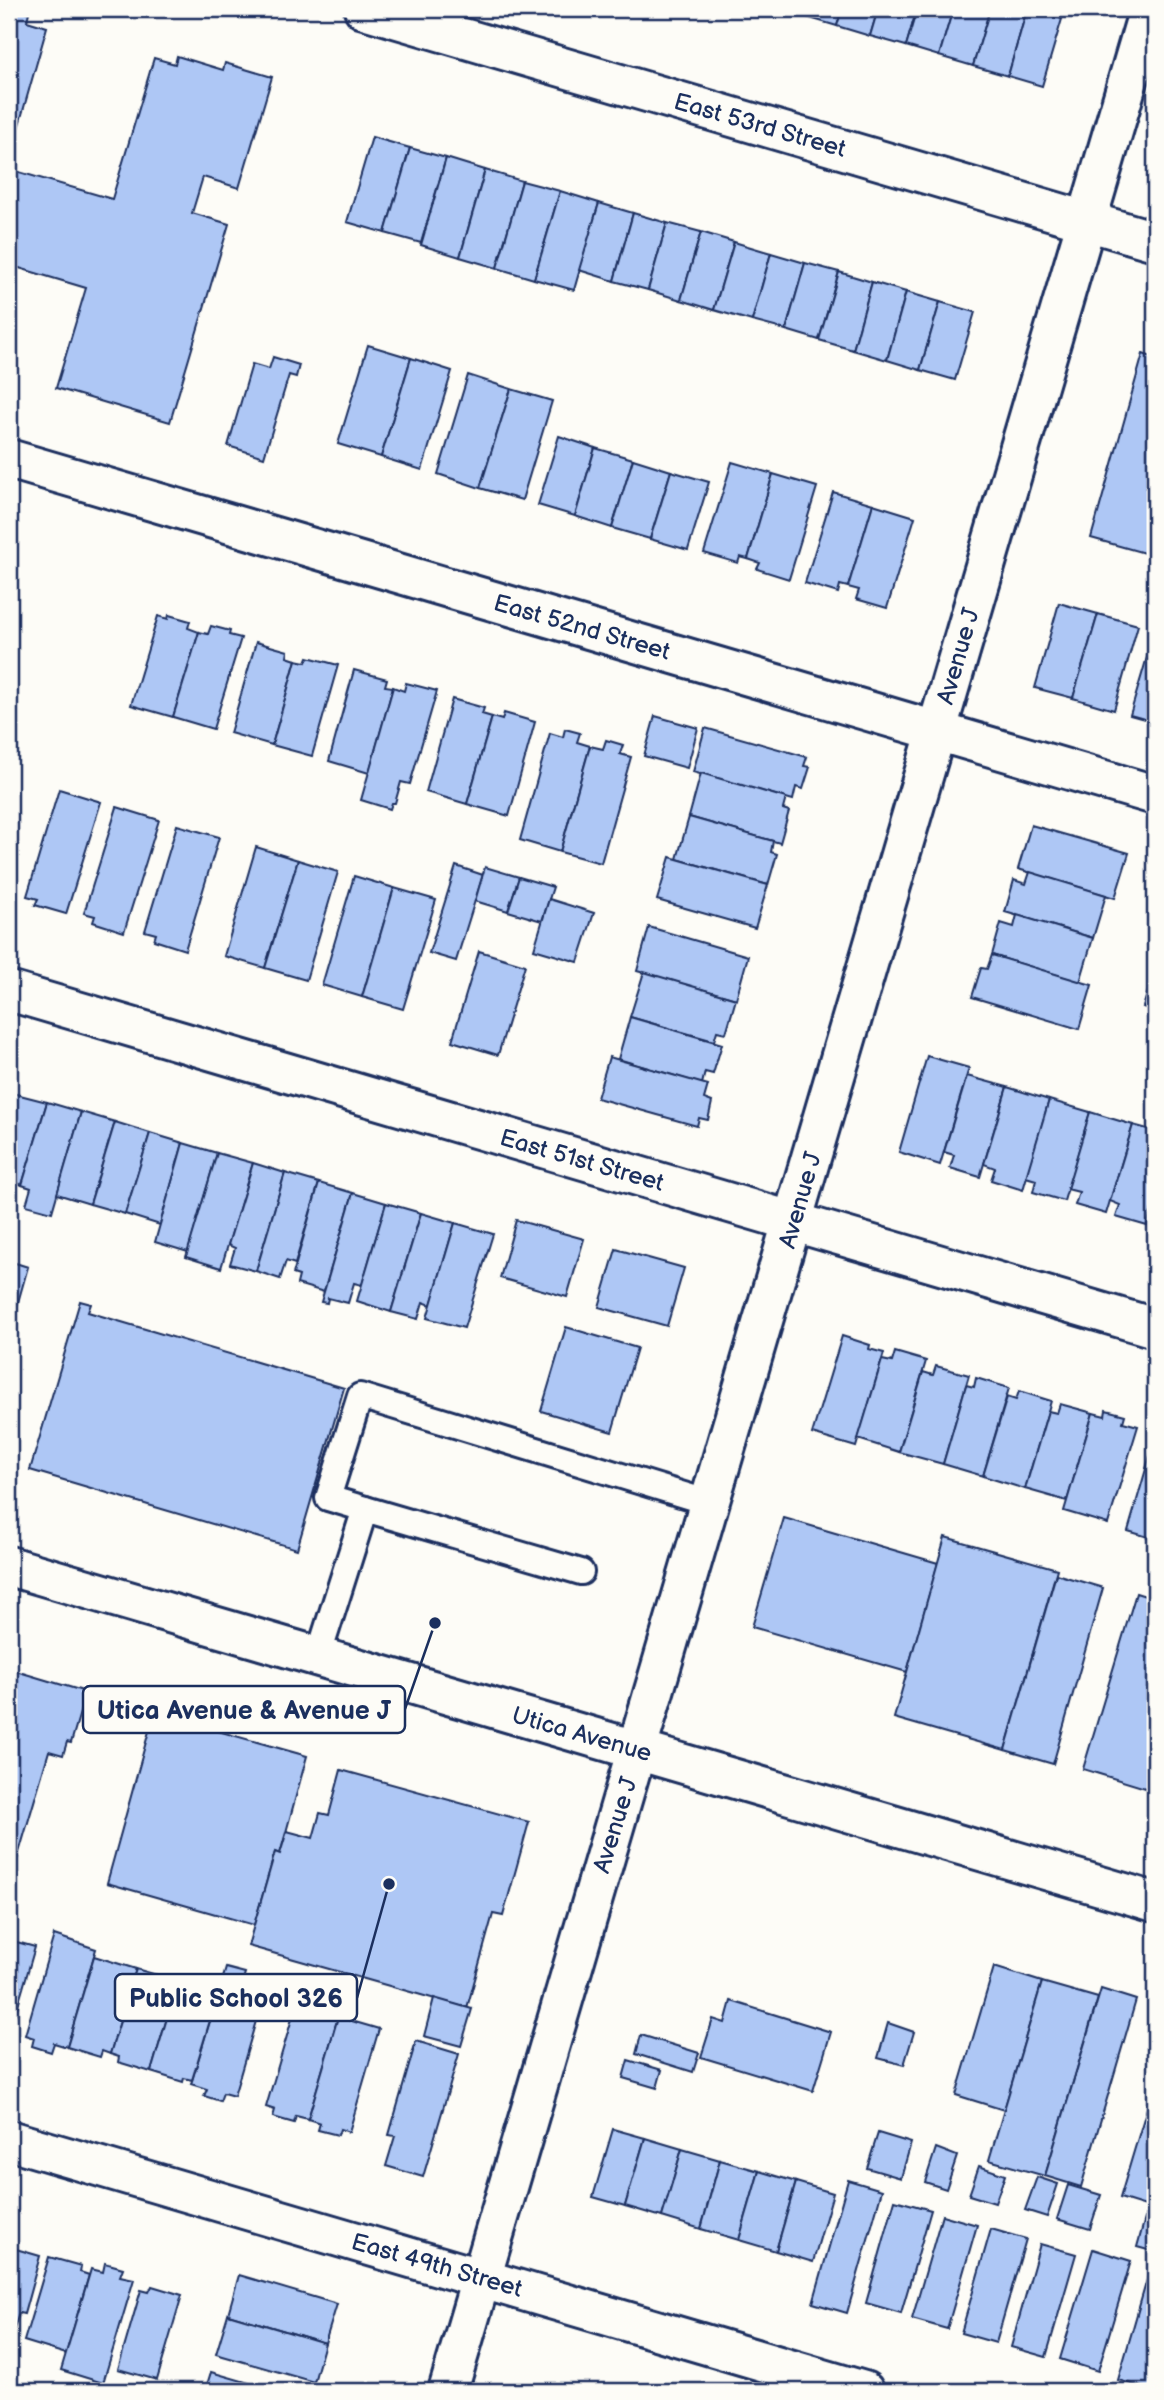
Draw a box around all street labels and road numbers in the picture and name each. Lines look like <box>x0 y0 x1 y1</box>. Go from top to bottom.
street label: East 53rd Street <box>671 87 850 164</box>
street label: East 52nd Street <box>490 588 674 667</box>
street label: Avenue J <box>931 605 986 708</box>
street label: East 51st Street <box>496 1123 668 1198</box>
street label: Avenue J <box>773 1149 828 1252</box>
street label: Utica Avenue <box>509 1701 655 1768</box>
street label: Avenue J <box>587 1774 644 1877</box>
street label: East 49th Street <box>348 2227 526 2304</box>

